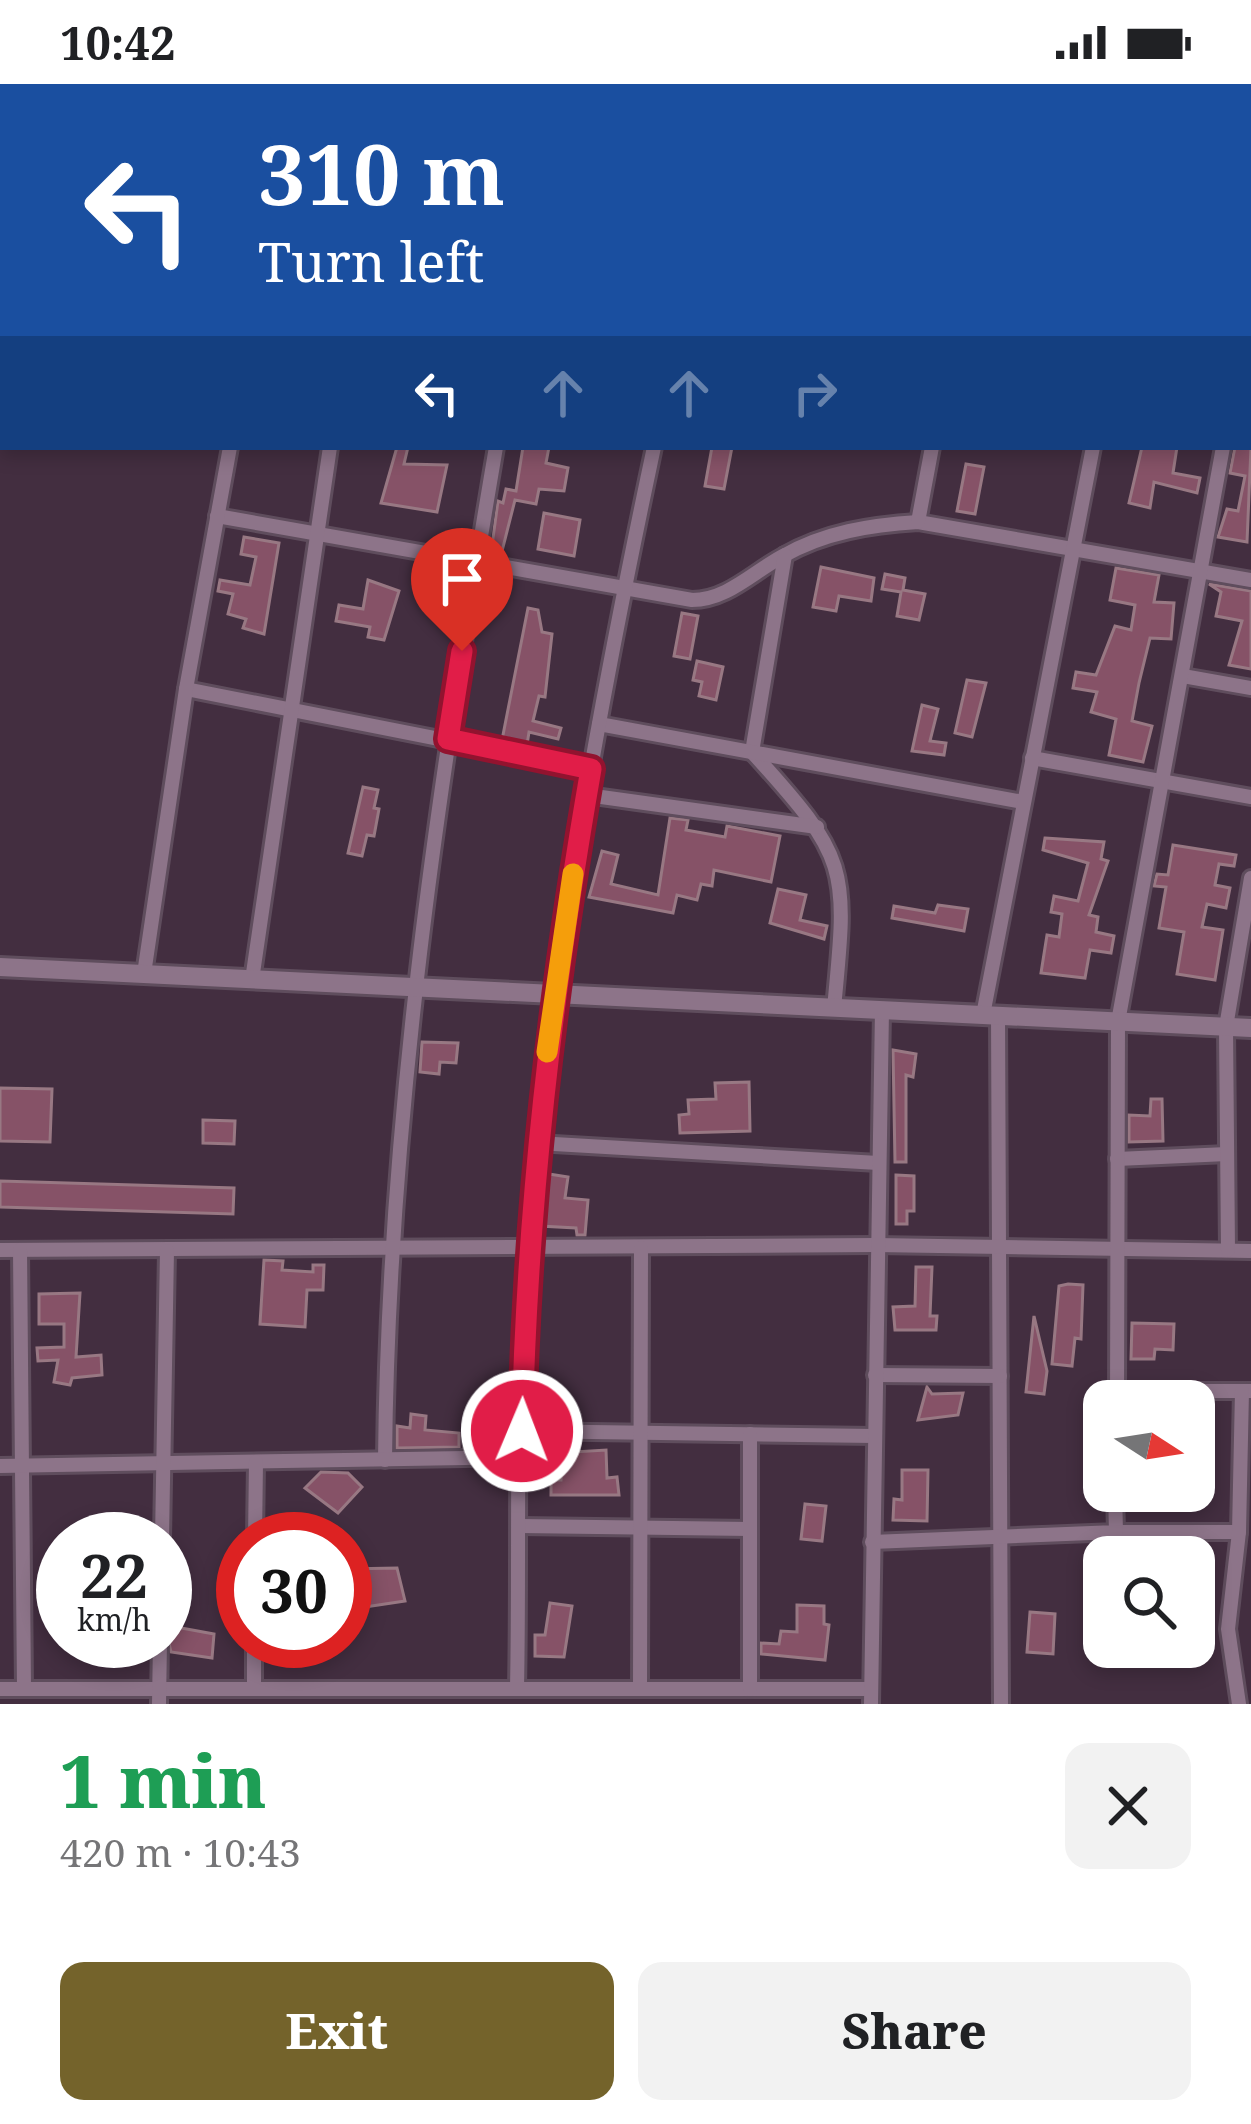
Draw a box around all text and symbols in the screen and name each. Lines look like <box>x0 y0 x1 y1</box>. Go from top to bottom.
text: 10:42 <box>60 12 175 73</box>
text: 310 m <box>258 115 505 230</box>
icon: left <box>60 132 216 288</box>
text: Turn left <box>258 224 484 298</box>
icon: left <box>404 360 470 426</box>
icon: ahead <box>530 360 596 426</box>
icon: ahead <box>656 360 722 426</box>
icon: right <box>782 360 848 426</box>
pin <box>411 528 513 651</box>
icon: arrive <box>429 546 495 612</box>
position arrow <box>459 1368 585 1494</box>
north arrow <box>1083 1380 1215 1512</box>
map controls <box>1083 1380 1215 1668</box>
speed limit sign: 30 <box>216 1512 372 1668</box>
text: 22 <box>80 1534 148 1616</box>
button: search <box>1083 1536 1215 1668</box>
text: km/h <box>77 1599 151 1640</box>
text: 1 min <box>60 1731 267 1829</box>
button: close <box>1065 1743 1191 1869</box>
text: 420 m · 10:43 <box>60 1825 301 1878</box>
button: Exit <box>60 1962 614 2100</box>
button: Share <box>638 1962 1191 2100</box>

